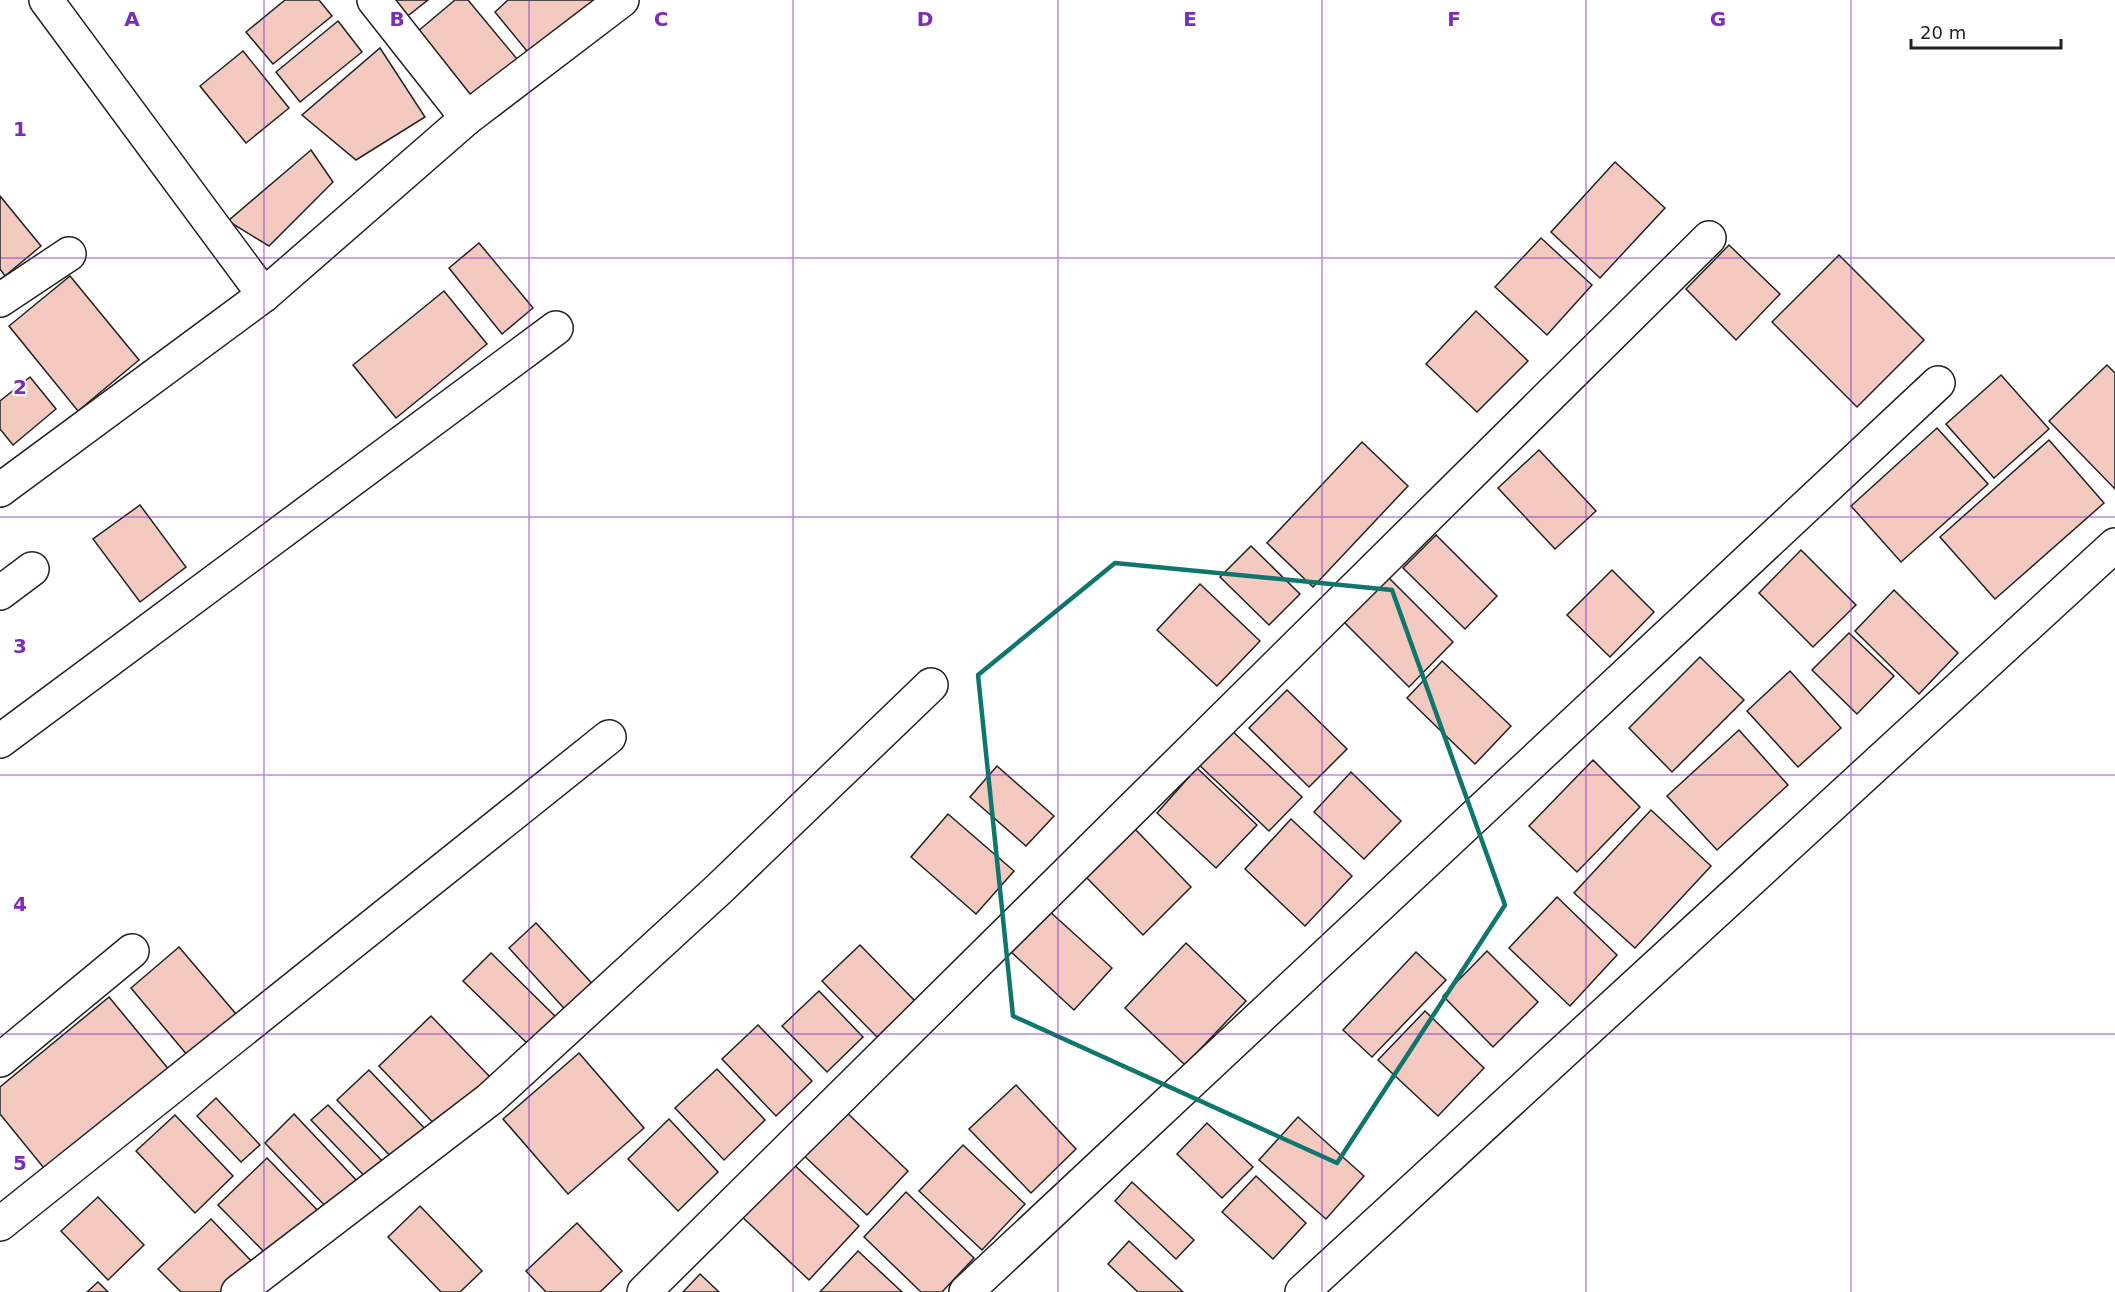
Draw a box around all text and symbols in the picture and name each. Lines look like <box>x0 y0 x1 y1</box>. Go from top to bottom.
text: A <box>124 7 140 31</box>
text: B <box>389 7 405 31</box>
text: C <box>654 7 668 31</box>
text: D <box>917 7 933 31</box>
text: E <box>1183 7 1197 31</box>
text: F <box>1447 7 1461 31</box>
text: G <box>1710 7 1726 31</box>
scale bar <box>1911 12 2061 50</box>
text: 20 m <box>1920 22 1966 43</box>
text: 1 <box>13 117 27 141</box>
text: 2 <box>13 375 27 399</box>
text: 3 <box>13 634 27 658</box>
text: 4 <box>13 892 27 916</box>
text: 5 <box>13 1151 27 1175</box>

